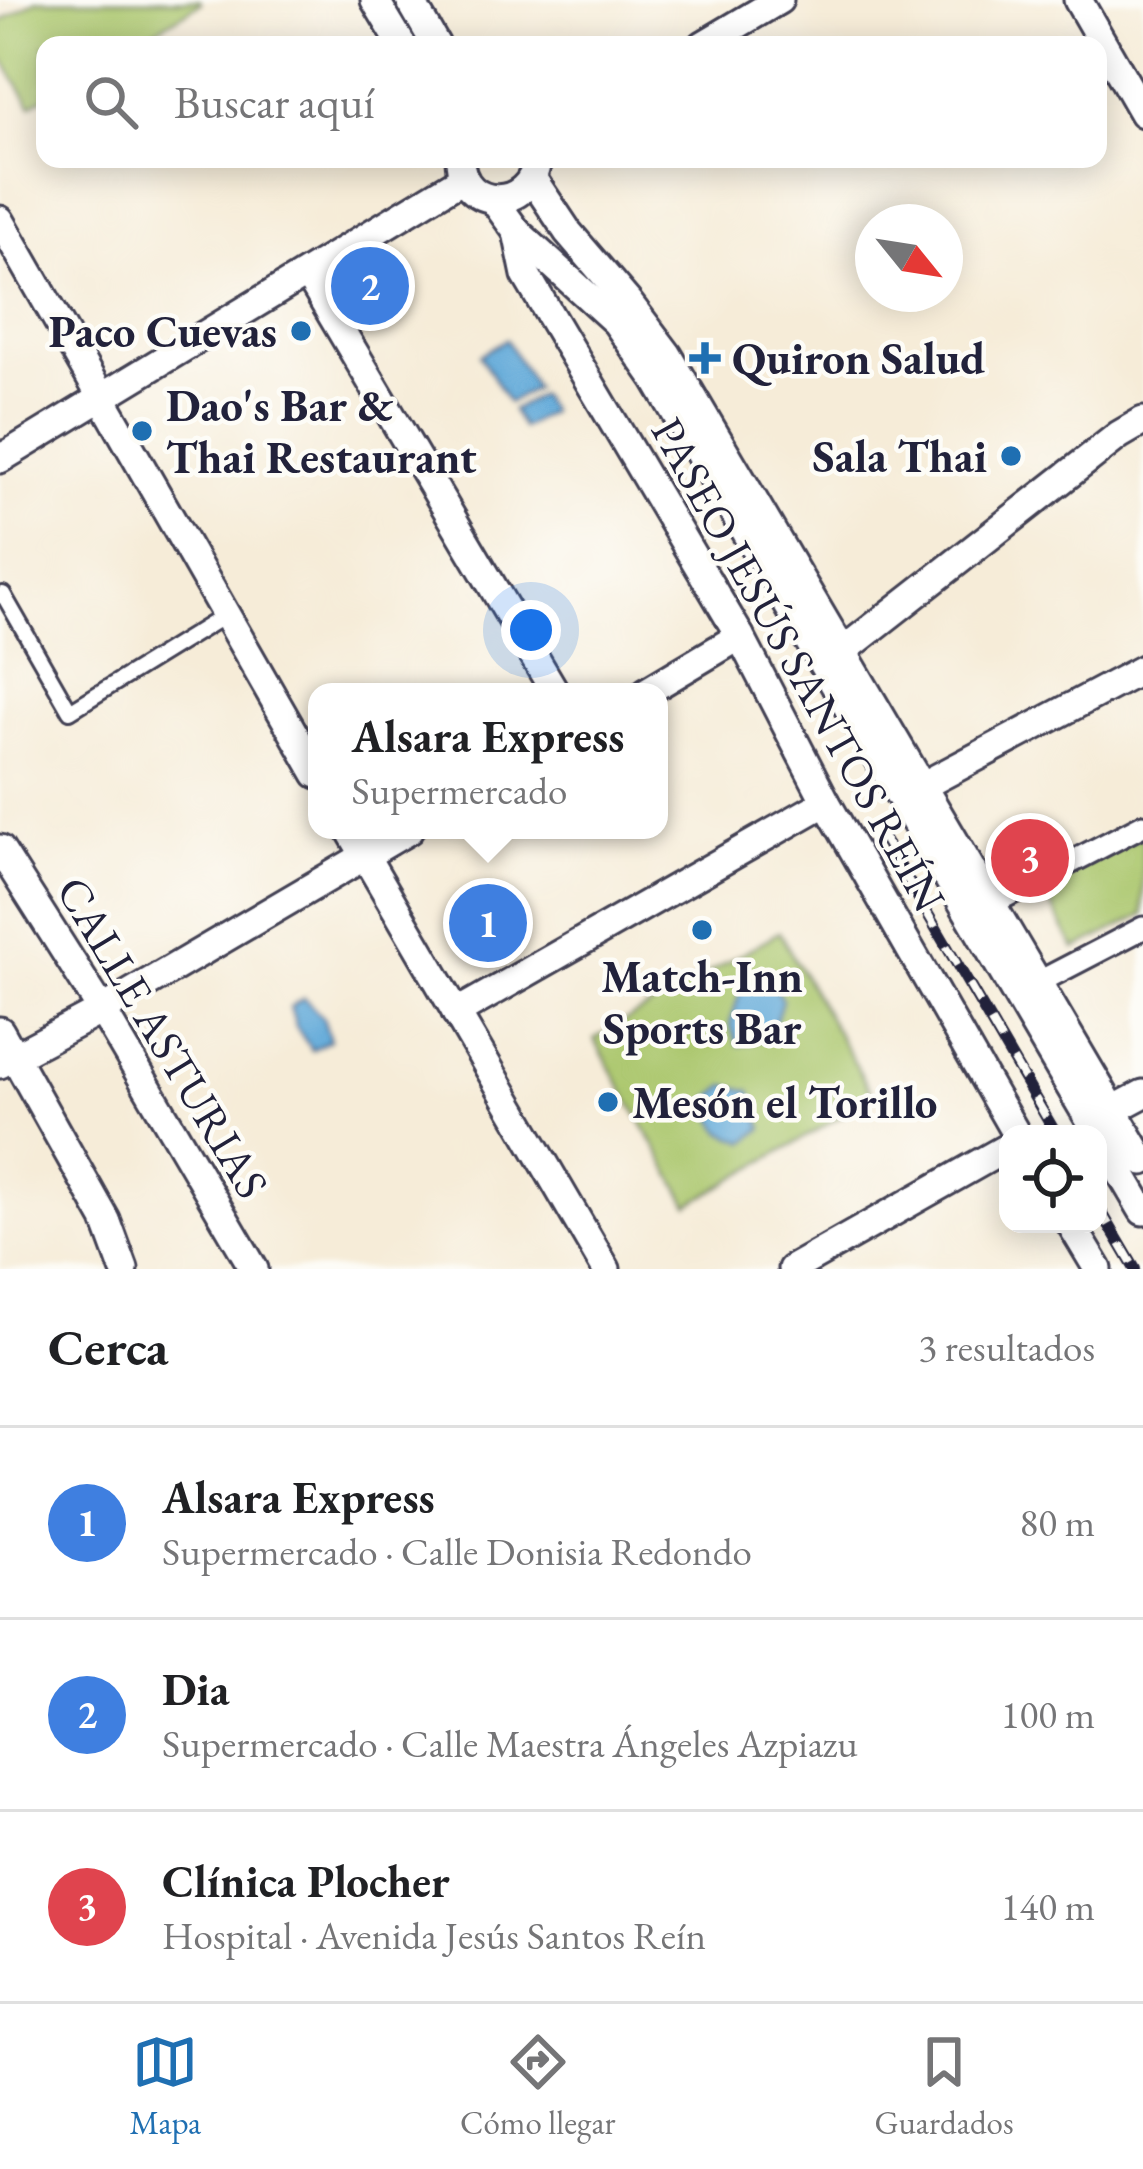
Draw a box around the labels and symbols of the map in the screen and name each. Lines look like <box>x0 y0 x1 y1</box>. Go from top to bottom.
north arrow <box>855 204 963 312</box>
pin: 2 <box>331 241 409 331</box>
place label: Paco Cuevas <box>49 302 277 360</box>
marker: Paco Cuevas <box>288 318 314 344</box>
place label: Quiron Salud <box>732 329 985 387</box>
marker: Quiron Salud <box>689 342 721 374</box>
place label: Dao's Bar & Thai Restaurant <box>166 376 477 486</box>
street label: PASEO JESÚS SANTOS REÍN <box>639 407 959 921</box>
marker: Dao's Bar & Thai Restaurant <box>129 418 155 444</box>
place label: Sala Thai <box>812 427 987 485</box>
marker: Sala Thai <box>998 443 1024 469</box>
your location <box>501 600 561 660</box>
pin: 3 <box>991 813 1069 903</box>
street label: CALLE ASTURIAS <box>44 866 282 1208</box>
pin: 1 <box>449 878 527 968</box>
marker: Match-Inn Sports Bar <box>689 917 715 943</box>
place label: Match-Inn Sports Bar <box>601 947 803 1057</box>
place label: Mesón el Torillo <box>632 1073 937 1131</box>
marker: Mesón el Torillo <box>595 1089 621 1115</box>

